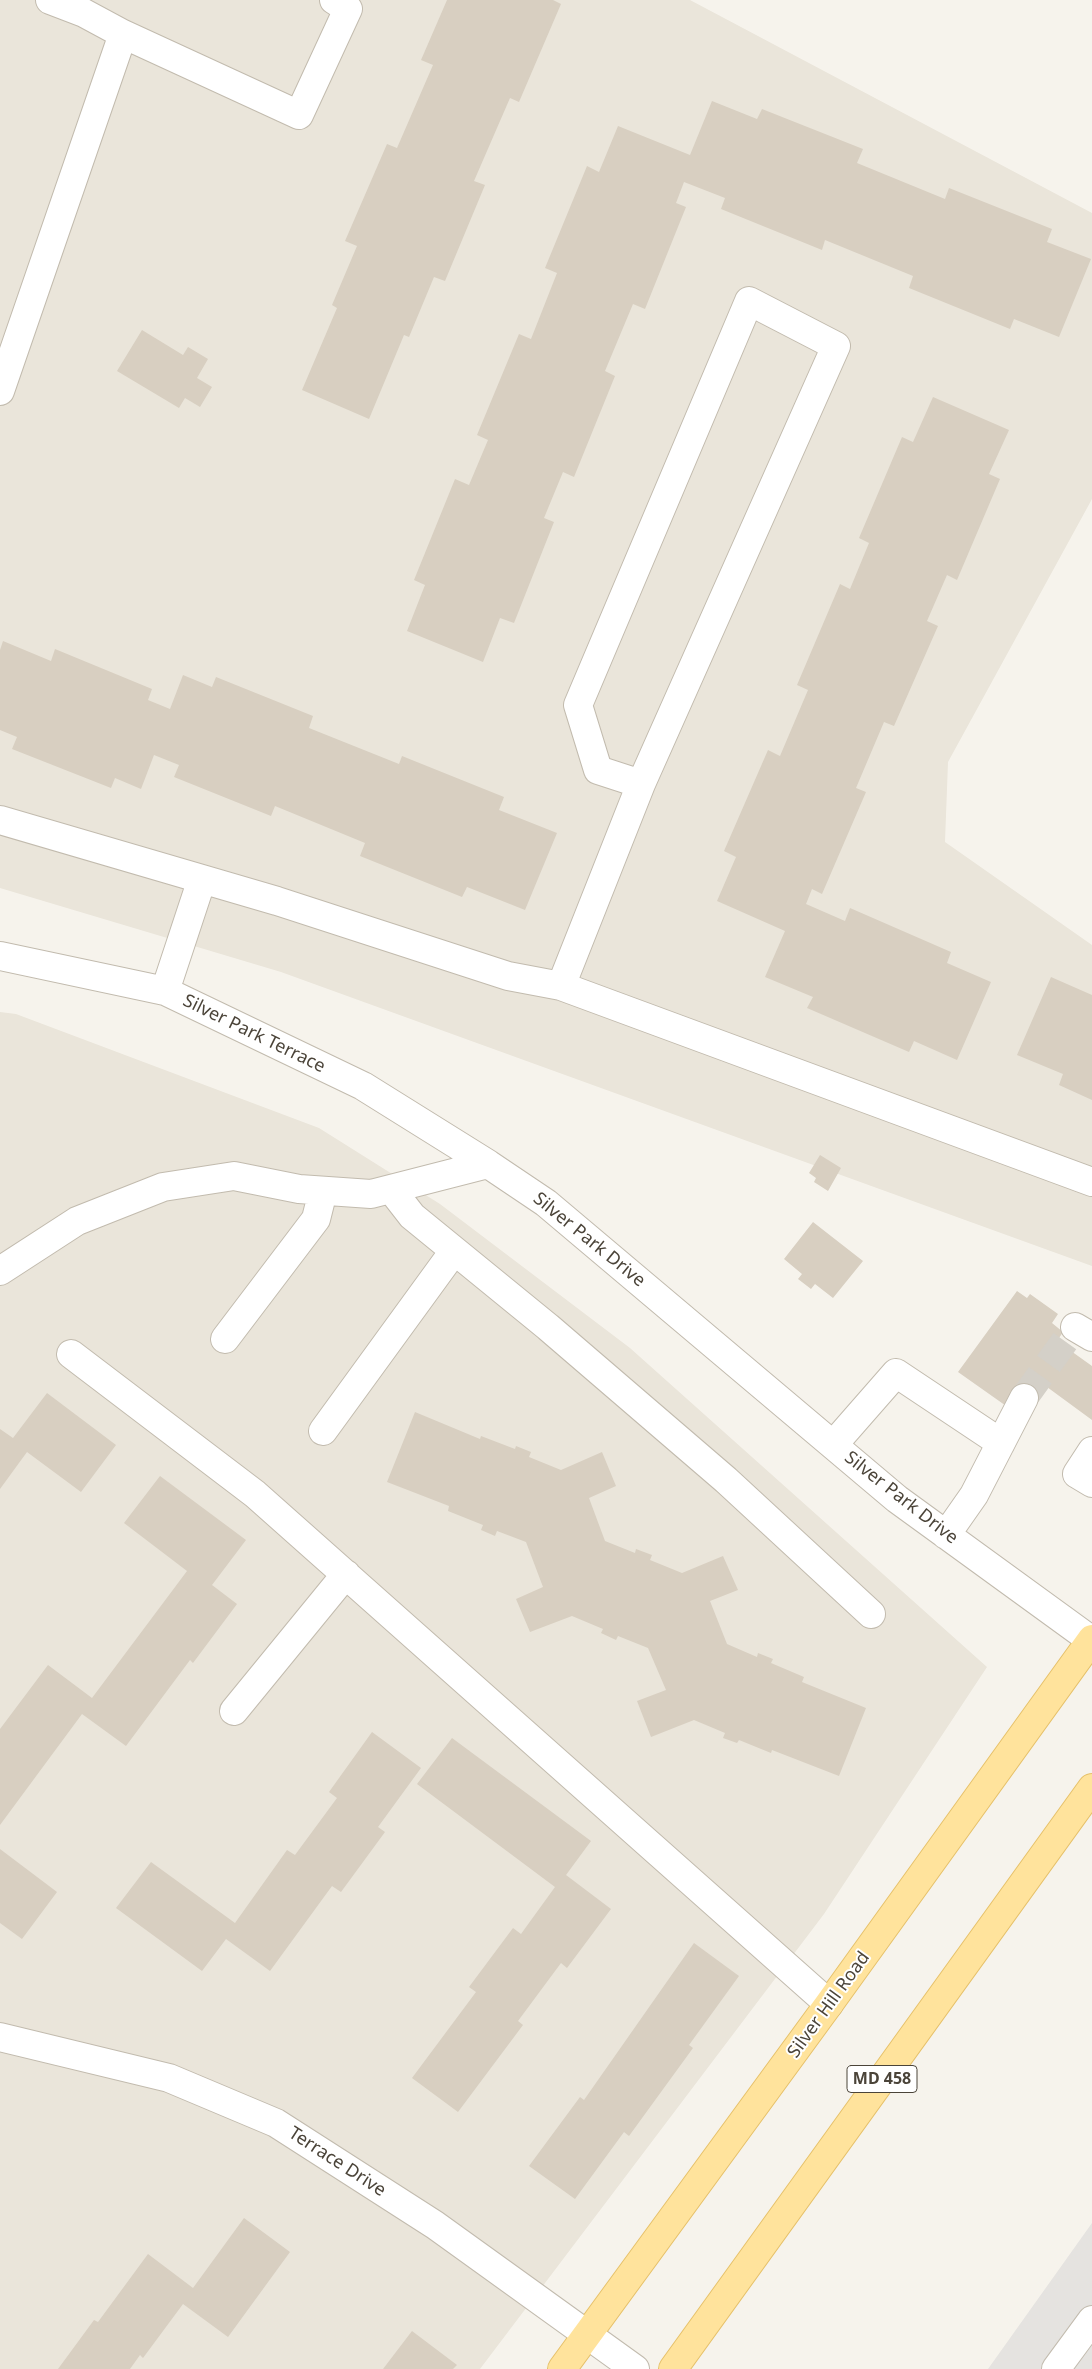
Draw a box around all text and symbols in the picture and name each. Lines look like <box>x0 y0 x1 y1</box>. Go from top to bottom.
street label: Silver Park Terrace <box>179 990 329 1078</box>
street label: Silver Park Drive <box>529 1188 649 1292</box>
street label: Silver Park Drive <box>840 1447 962 1549</box>
street label: Silver Hill Road <box>783 1948 875 2062</box>
road number: MD 458 <box>847 2066 917 2092</box>
street label: Terrace Drive <box>284 2123 390 2201</box>

